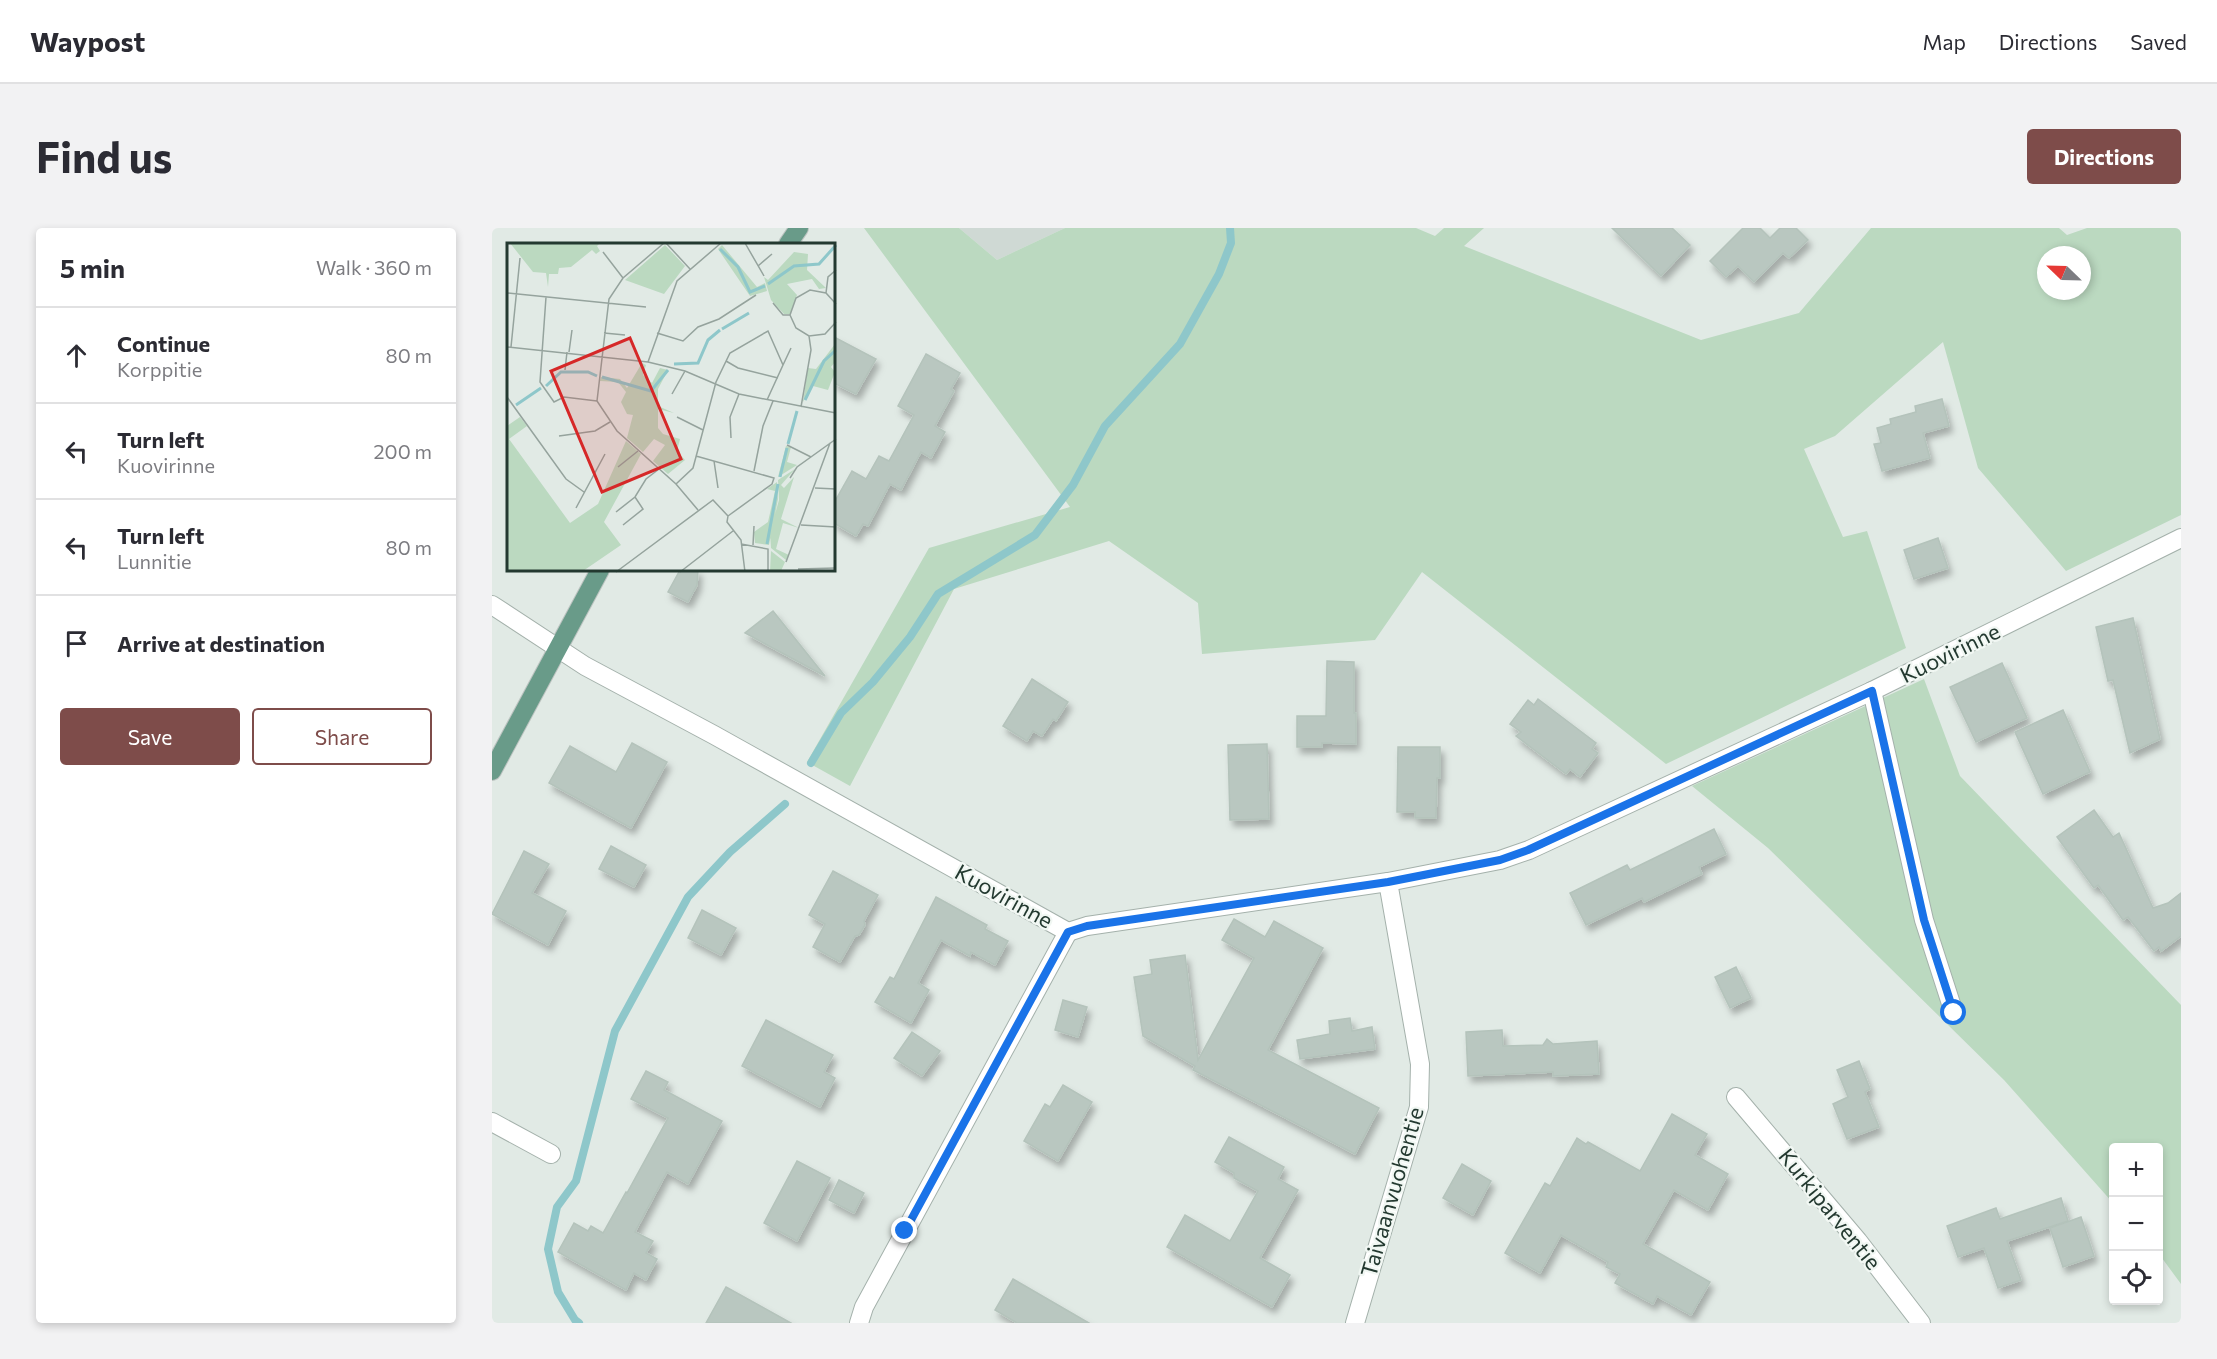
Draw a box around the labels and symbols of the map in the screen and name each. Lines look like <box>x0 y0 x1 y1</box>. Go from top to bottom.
inset map <box>507 243 836 572</box>
north arrow <box>2037 246 2091 300</box>
street label: Kuovirinne <box>1895 617 2004 688</box>
street label: Kuovirinne <box>951 858 1058 933</box>
route start <box>1940 999 1966 1025</box>
street label: Taivaanvuohentie <box>1354 1104 1429 1280</box>
street label: Kurkiparventie <box>1773 1143 1887 1275</box>
route end <box>891 1217 917 1243</box>

